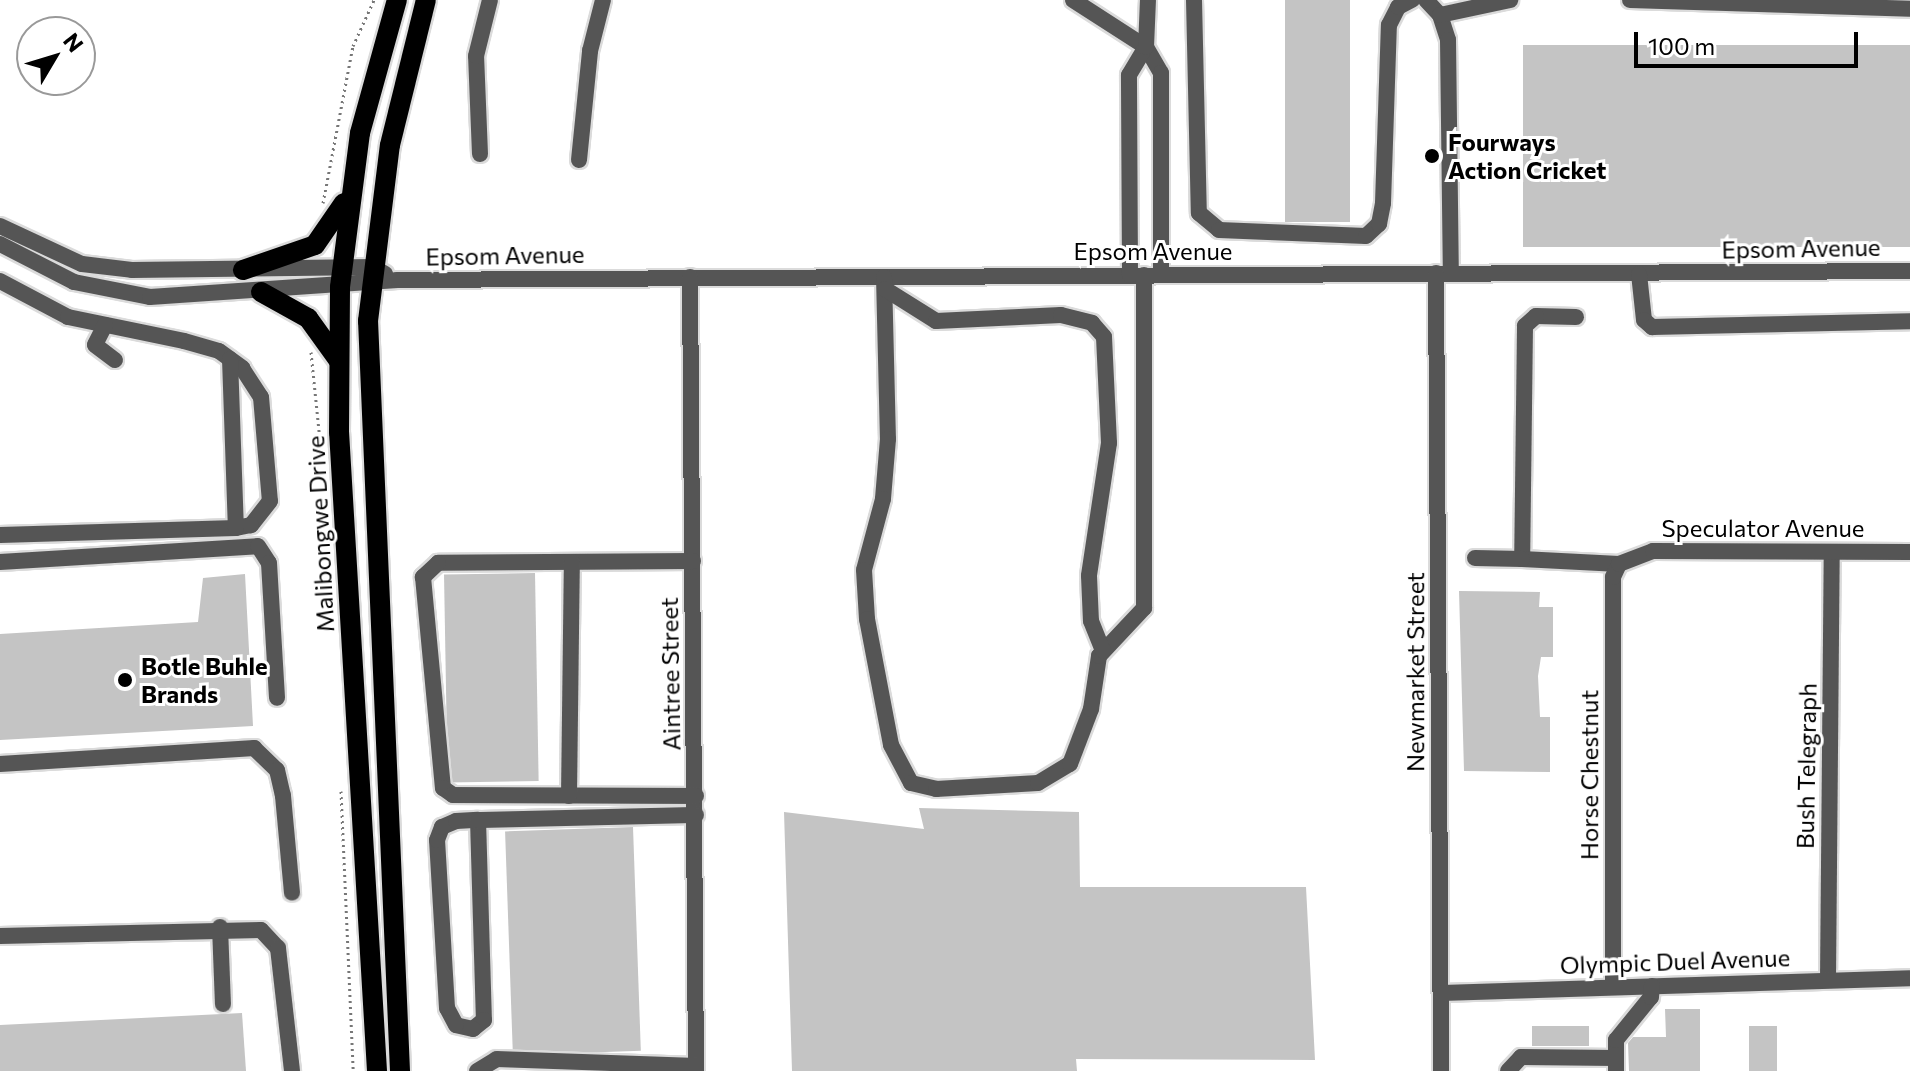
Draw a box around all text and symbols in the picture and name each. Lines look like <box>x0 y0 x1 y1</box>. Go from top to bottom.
north arrow <box>16 16 96 96</box>
scale bar <box>1638 16 1862 66</box>
text: N <box>58 27 89 57</box>
text: 100 m <box>1648 31 1715 60</box>
place label: Fourways Action Cricket <box>1448 128 1606 184</box>
marker: Fourways Action Cricket <box>1423 147 1441 165</box>
street label: Epsom Avenue <box>1721 232 1881 264</box>
street label: Epsom Avenue <box>1073 237 1233 265</box>
street label: Epsom Avenue <box>425 239 585 271</box>
street label: Malibongwe Drive <box>300 435 340 633</box>
street label: Speculator Avenue <box>1661 514 1865 542</box>
street label: Newmarket Street <box>1401 572 1429 772</box>
street label: Aintree Street <box>654 597 686 751</box>
place label: Botle Buhle Brands <box>141 652 268 708</box>
marker: Botle Buhle Brands <box>116 671 134 689</box>
street label: Bush Telegraph <box>1790 683 1822 849</box>
street label: Horse Chestnut <box>1575 690 1603 860</box>
street label: Olympic Duel Avenue <box>1559 943 1791 979</box>

